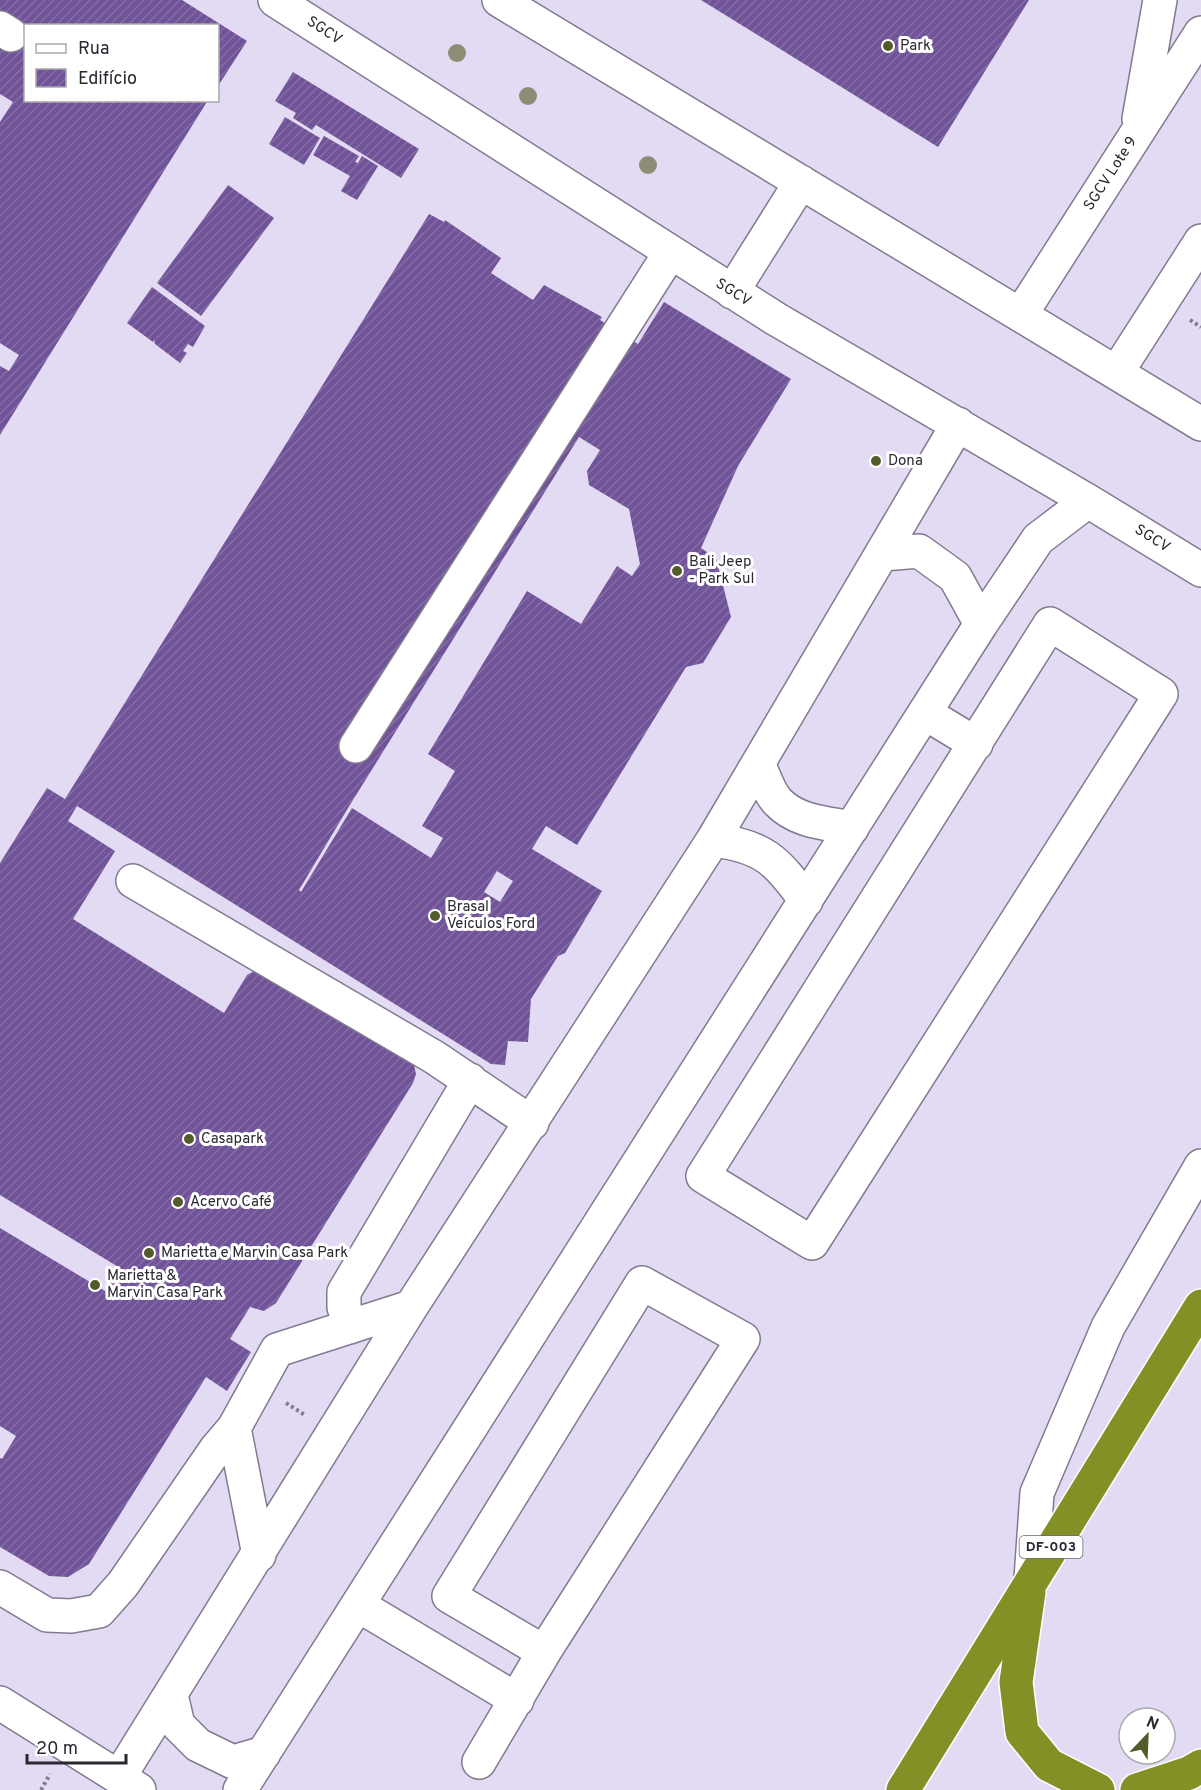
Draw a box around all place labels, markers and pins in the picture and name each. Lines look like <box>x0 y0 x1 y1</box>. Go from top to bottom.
place label: Park <box>900 37 931 56</box>
marker: Park <box>881 39 895 53</box>
place label: Dona <box>888 452 923 471</box>
marker: Dona <box>869 454 883 468</box>
place label: Bali Jeep - Park Sul <box>689 553 754 589</box>
marker: Bali Jeep - Park Sul <box>670 564 684 578</box>
place label: Brasal Veículos Ford <box>447 898 535 934</box>
marker: Brasal Veículos Ford <box>428 909 442 923</box>
place label: Casapark <box>201 1130 264 1149</box>
marker: Casapark <box>182 1132 196 1146</box>
place label: Acervo Café <box>190 1193 272 1212</box>
marker: Acervo Café <box>171 1195 185 1209</box>
place label: Marietta e Marvin Casa Park <box>161 1244 348 1263</box>
marker: Marietta e Marvin Casa Park <box>142 1246 156 1260</box>
place label: Marietta & Marvin Casa Park <box>107 1267 223 1303</box>
marker: Marietta & Marvin Casa Park <box>88 1278 102 1292</box>

